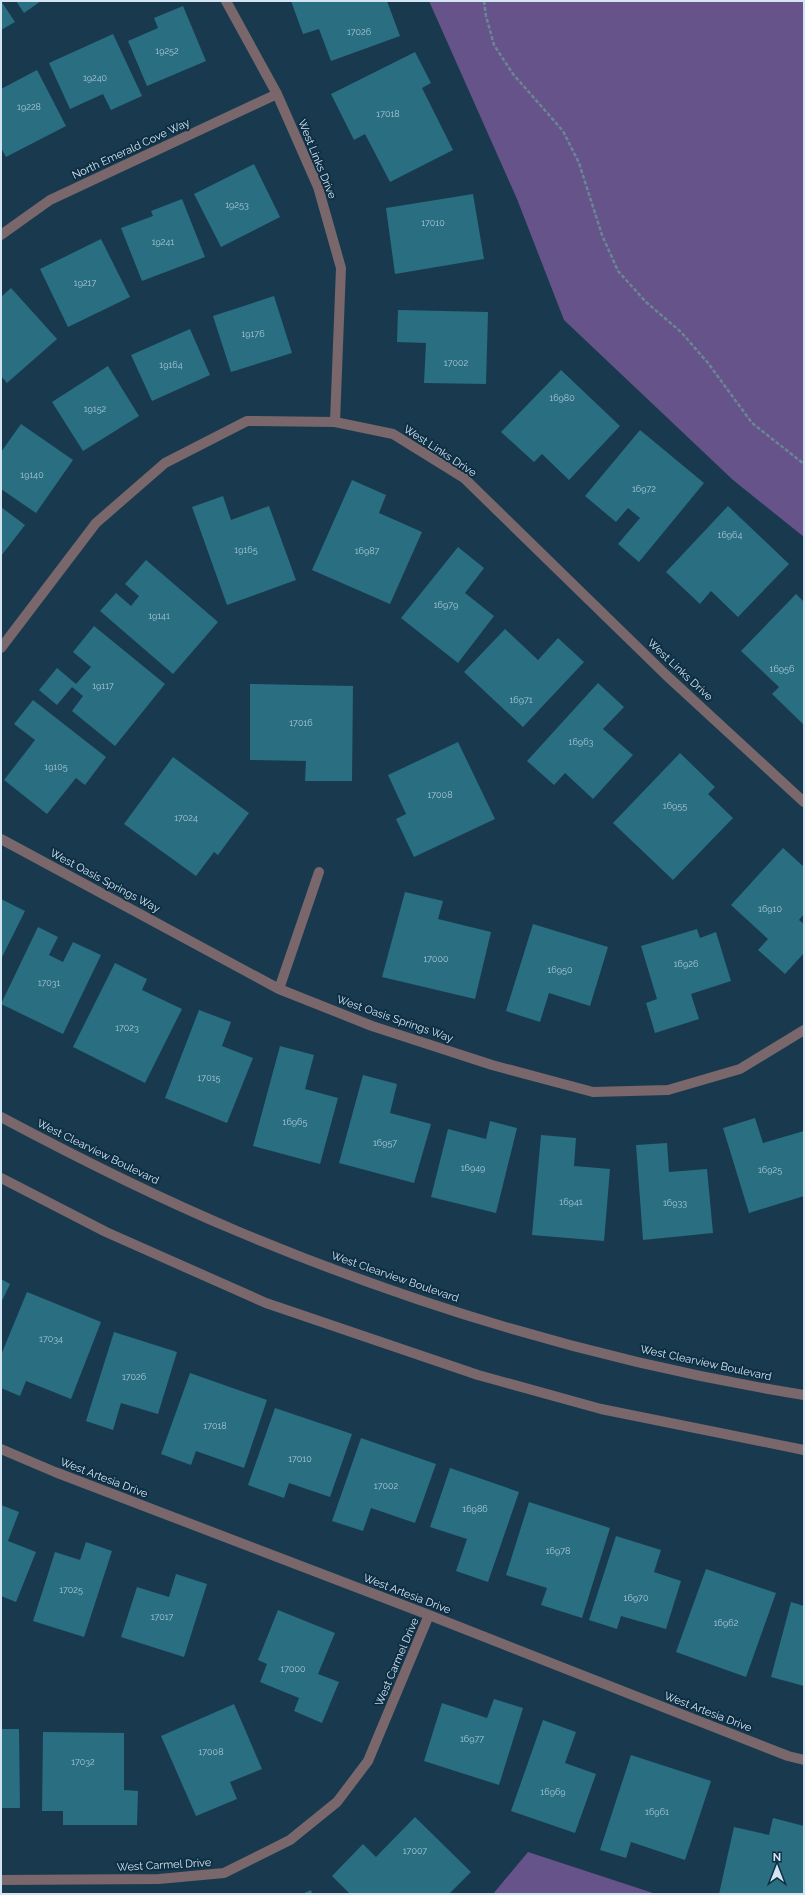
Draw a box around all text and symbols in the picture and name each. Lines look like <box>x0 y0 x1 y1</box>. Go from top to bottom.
house number: 17026 <box>347 27 372 37</box>
house number: 19252 <box>155 46 179 56</box>
house number: 19240 <box>83 73 108 83</box>
house number: 19228 <box>17 102 41 112</box>
house number: 17018 <box>376 109 400 119</box>
street label: North Emerald Cove Way <box>70 116 192 182</box>
street label: West Links Drive <box>295 117 339 201</box>
house number: 19253 <box>225 200 249 210</box>
house number: 17010 <box>421 218 445 228</box>
house number: 19241 <box>152 237 174 247</box>
house number: 19217 <box>74 278 96 288</box>
house number: 19176 <box>241 329 265 339</box>
house number: 17002 <box>444 358 468 368</box>
house number: 19164 <box>159 360 183 370</box>
house number: 16980 <box>549 393 575 403</box>
house number: 19152 <box>84 404 107 414</box>
street label: West Links Drive <box>401 423 479 480</box>
house number: 19140 <box>20 470 44 480</box>
house number: 16972 <box>632 484 656 494</box>
house number: 16964 <box>718 530 743 540</box>
house number: 19165 <box>234 545 258 555</box>
house number: 16987 <box>355 546 380 556</box>
house number: 16979 <box>434 600 458 610</box>
house number: 19141 <box>148 611 170 621</box>
street label: West Links Drive <box>645 636 716 704</box>
house number: 16956 <box>770 664 795 674</box>
house number: 19117 <box>92 681 114 691</box>
house number: 16971 <box>509 695 533 705</box>
house number: 17016 <box>289 718 313 728</box>
house number: 16963 <box>569 737 594 747</box>
house number: 19105 <box>44 762 68 772</box>
house number: 17008 <box>428 790 452 800</box>
house number: 16955 <box>663 801 687 811</box>
house number: 17024 <box>174 813 198 823</box>
street label: West Oasis Springs Way <box>48 847 162 915</box>
house number: 16910 <box>758 904 782 914</box>
house number: 17000 <box>423 954 449 964</box>
house number: 16926 <box>674 959 699 969</box>
house number: 16950 <box>548 965 573 975</box>
house number: 17031 <box>38 978 61 988</box>
street label: West Oasis Springs Way <box>335 993 455 1045</box>
house number: 17023 <box>115 1023 139 1033</box>
house number: 17015 <box>198 1073 221 1083</box>
street label: West Clearview Boulevard <box>35 1117 161 1187</box>
house number: 16965 <box>283 1117 308 1127</box>
house number: 16957 <box>373 1138 397 1148</box>
house number: 16949 <box>461 1163 485 1173</box>
house number: 16925 <box>758 1165 782 1175</box>
house number: 16941 <box>559 1197 583 1207</box>
house number: 16933 <box>663 1198 687 1208</box>
street label: West Clearview Boulevard <box>330 1249 461 1305</box>
house number: 17034 <box>39 1334 63 1344</box>
street label: West Clearview Boulevard <box>639 1343 773 1383</box>
house number: 17026 <box>122 1372 147 1382</box>
house number: 17018 <box>203 1421 227 1431</box>
house number: 17010 <box>288 1454 312 1464</box>
street label: West Artesia Drive <box>58 1455 150 1501</box>
house number: 17002 <box>374 1481 398 1491</box>
house number: 16986 <box>462 1504 488 1514</box>
house number: 16978 <box>546 1546 570 1556</box>
street label: West Artesia Drive <box>361 1571 453 1617</box>
house number: 17025 <box>59 1585 83 1595</box>
house number: 16970 <box>624 1593 649 1603</box>
house number: 17017 <box>151 1612 174 1622</box>
street label: West Carmel Drive <box>373 1615 422 1708</box>
house number: 16962 <box>714 1618 739 1628</box>
house number: 17000 <box>280 1664 306 1674</box>
street label: West Artesia Drive <box>662 1689 754 1735</box>
house number: 16977 <box>460 1734 484 1744</box>
house number: 17008 <box>199 1747 223 1757</box>
house number: 17032 <box>71 1757 95 1767</box>
house number: 16969 <box>540 1787 566 1797</box>
house number: 16961 <box>645 1807 669 1817</box>
house number: 17007 <box>403 1846 427 1856</box>
north arrow <box>757 1847 797 1887</box>
text: N <box>773 1851 781 1864</box>
street label: West Carmel Drive <box>116 1856 212 1874</box>

